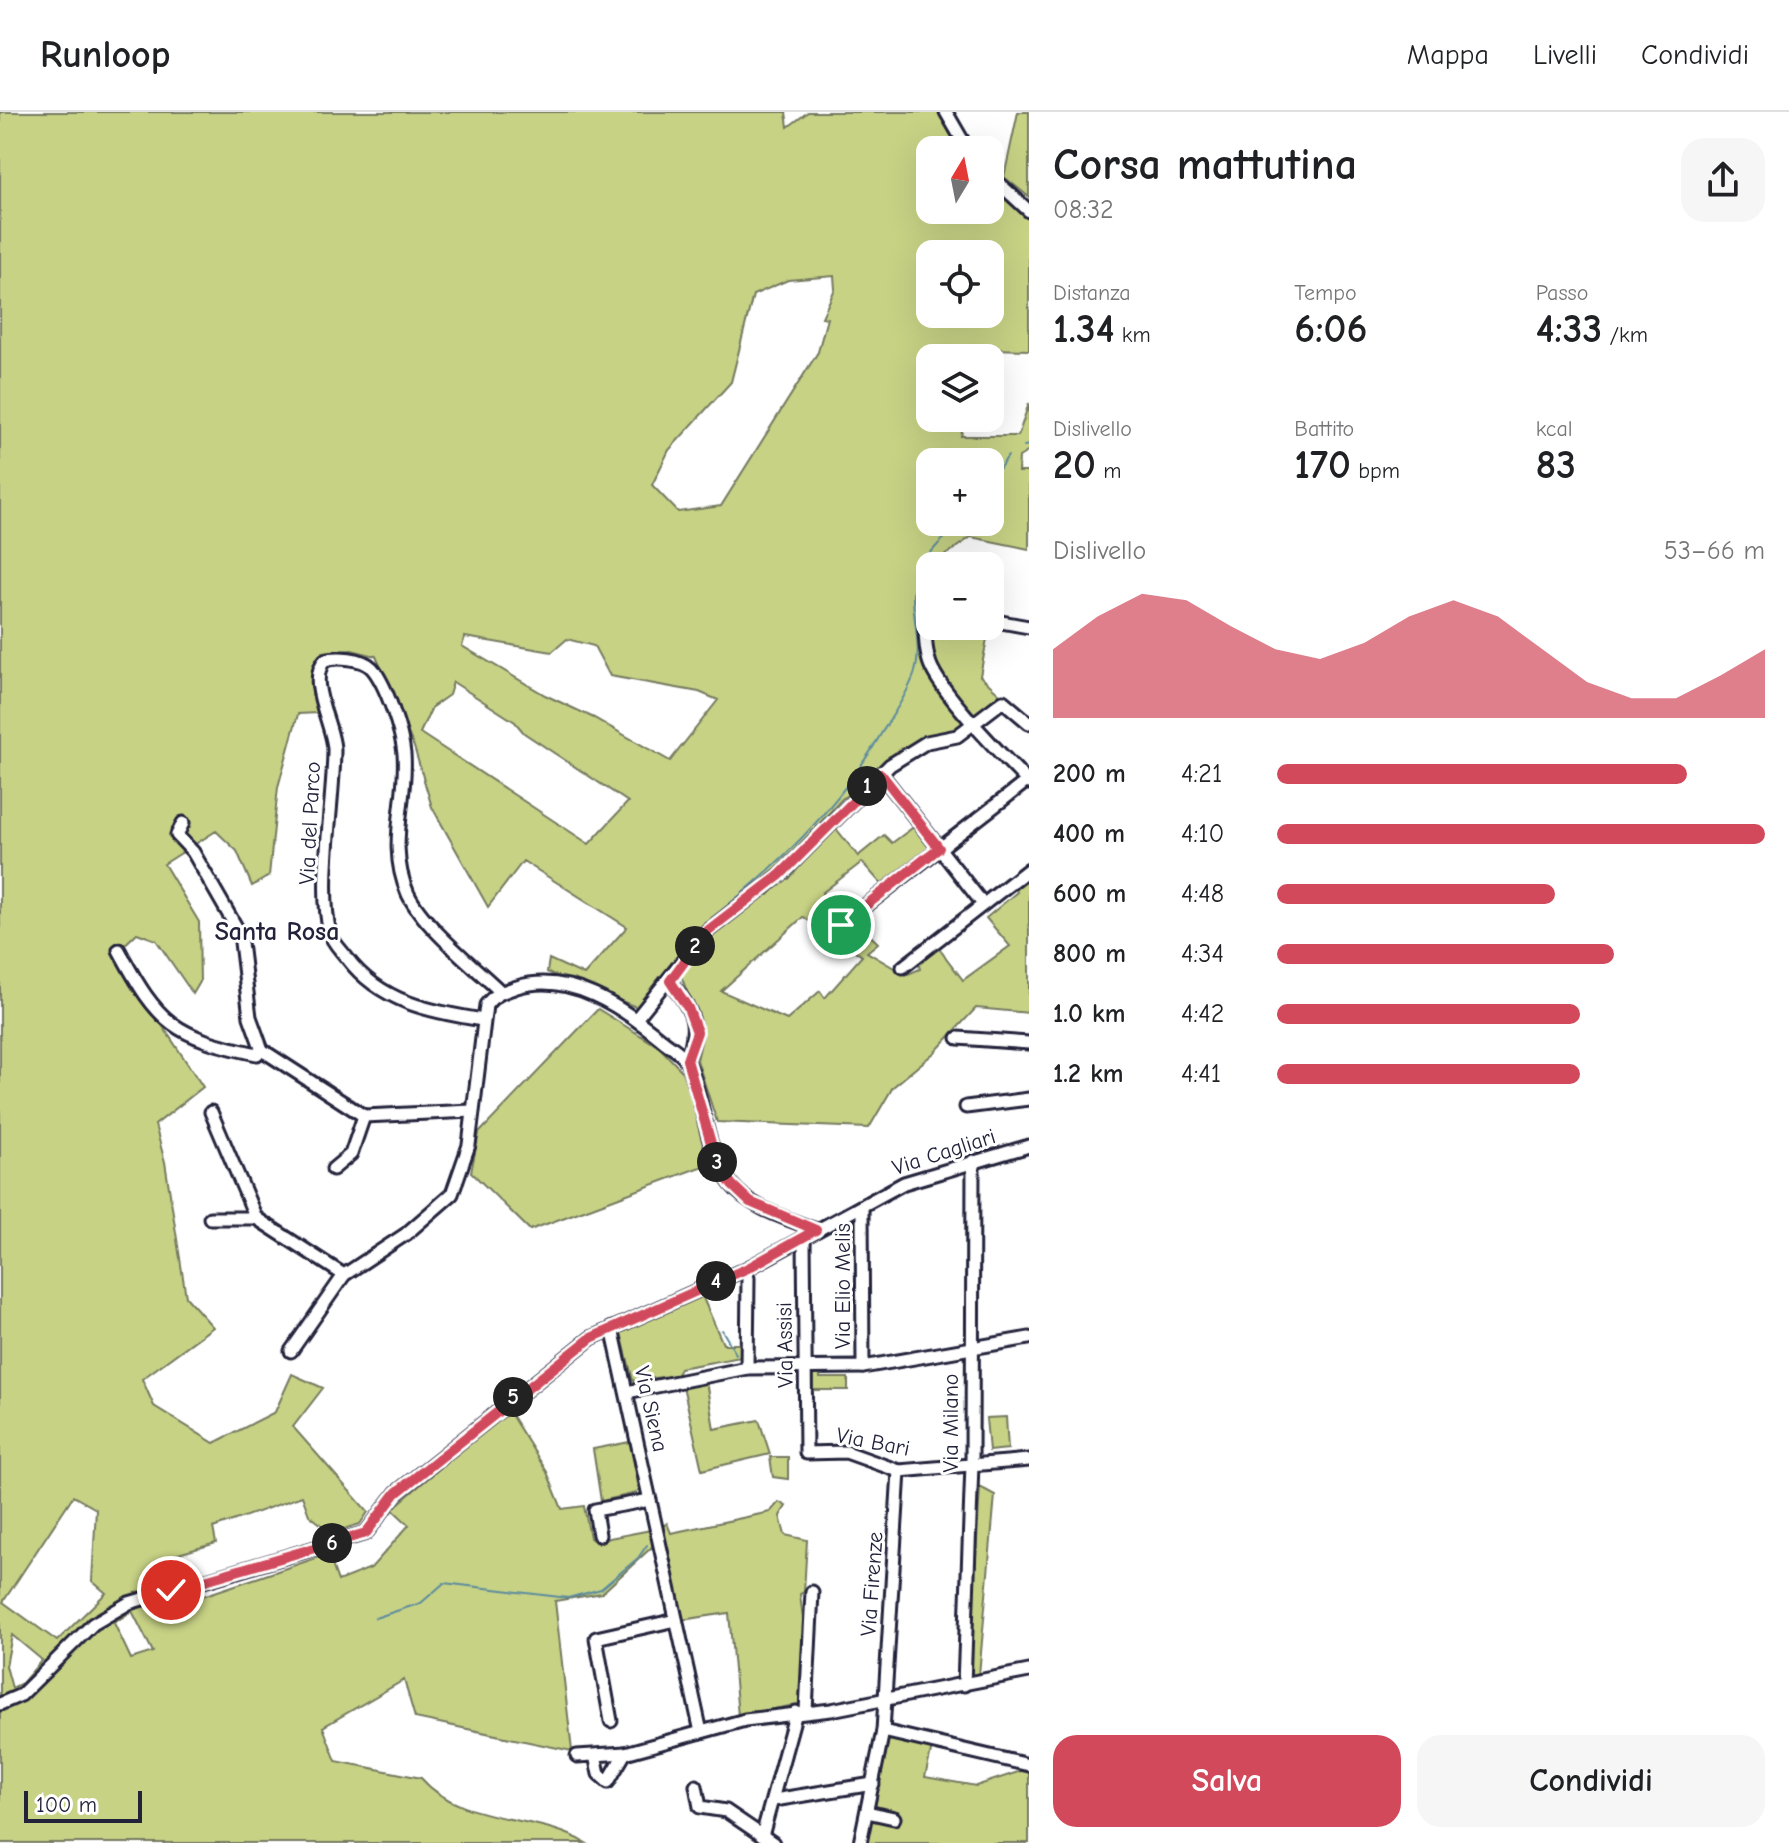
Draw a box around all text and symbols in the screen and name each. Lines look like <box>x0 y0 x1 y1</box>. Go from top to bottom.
text: Runloop <box>40 33 171 77</box>
text: Mappa <box>1407 39 1489 71</box>
text: Livelli <box>1533 39 1597 71</box>
text: Condividi <box>1641 39 1749 71</box>
north arrow <box>916 136 1004 224</box>
map controls <box>916 136 1004 640</box>
button: share <box>1681 138 1765 222</box>
text: Corsa mattutina <box>1053 139 1357 190</box>
text: 08:32 <box>1053 195 1114 225</box>
button: locate <box>916 240 1004 328</box>
text: Distanza <box>1053 280 1131 306</box>
text: Tempo <box>1294 280 1357 306</box>
text: Passo <box>1536 280 1588 306</box>
text: 1.34 <box>1053 306 1114 352</box>
text: 6:06 <box>1294 306 1367 352</box>
text: 4:33 <box>1536 306 1602 352</box>
text: km <box>1114 322 1151 348</box>
text: /km <box>1602 322 1648 348</box>
button: layers <box>916 344 1004 432</box>
text: Dislivello <box>1053 416 1132 442</box>
text: Battito <box>1294 416 1354 442</box>
text: kcal <box>1536 416 1573 442</box>
text: 20 <box>1053 442 1096 488</box>
text: 170 <box>1294 442 1351 488</box>
text: 83 <box>1536 442 1576 488</box>
button: + <box>916 448 1004 536</box>
text: m <box>1096 458 1121 484</box>
text: bpm <box>1351 458 1400 484</box>
text: Dislivello <box>1053 536 1146 566</box>
text: 53–66 m <box>1664 536 1765 566</box>
button: − <box>916 552 1004 640</box>
text: 200 m <box>1053 759 1126 789</box>
text: 4:21 <box>1181 759 1222 789</box>
street label: Via del Parco <box>294 761 326 885</box>
pin: 1 <box>847 766 887 806</box>
text: 1 <box>863 773 871 799</box>
text: 400 m <box>1053 819 1125 849</box>
text: 4:10 <box>1181 819 1224 849</box>
text: 600 m <box>1053 879 1126 909</box>
text: 4:48 <box>1181 879 1224 909</box>
pin <box>807 891 875 959</box>
icon: arrive <box>819 903 863 947</box>
district label: Santa Rosa <box>215 917 339 947</box>
pin: 2 <box>675 926 715 966</box>
text: 2 <box>690 933 700 959</box>
text: 800 m <box>1053 939 1126 969</box>
text: 4:34 <box>1181 939 1224 969</box>
text: 1.0 km <box>1053 999 1125 1029</box>
text: 4:42 <box>1181 999 1224 1029</box>
text: 1.2 km <box>1053 1059 1124 1089</box>
text: 4:41 <box>1181 1059 1221 1089</box>
street label: Via Cagliari <box>889 1123 999 1181</box>
pin: 3 <box>697 1142 737 1182</box>
text: 3 <box>712 1149 722 1175</box>
street label: Via Elio Melis <box>830 1223 856 1349</box>
pin: 4 <box>696 1261 736 1301</box>
text: 4 <box>711 1268 721 1294</box>
street label: Via Assisi <box>771 1302 799 1388</box>
street label: Via Siena <box>629 1364 673 1454</box>
street label: Via Milano <box>938 1374 964 1472</box>
pin: 5 <box>493 1377 533 1417</box>
text: 5 <box>507 1384 519 1410</box>
street label: Via Bari <box>834 1422 912 1462</box>
pin: 6 <box>312 1523 352 1563</box>
text: 6 <box>326 1530 338 1556</box>
street label: Via Firenze <box>855 1531 889 1637</box>
pin <box>137 1556 205 1624</box>
icon: check <box>149 1568 193 1612</box>
button: Salva <box>1053 1735 1401 1827</box>
button: Condividi <box>1417 1735 1765 1827</box>
scale bar <box>24 1787 142 1823</box>
text: 100 m <box>36 1792 97 1818</box>

